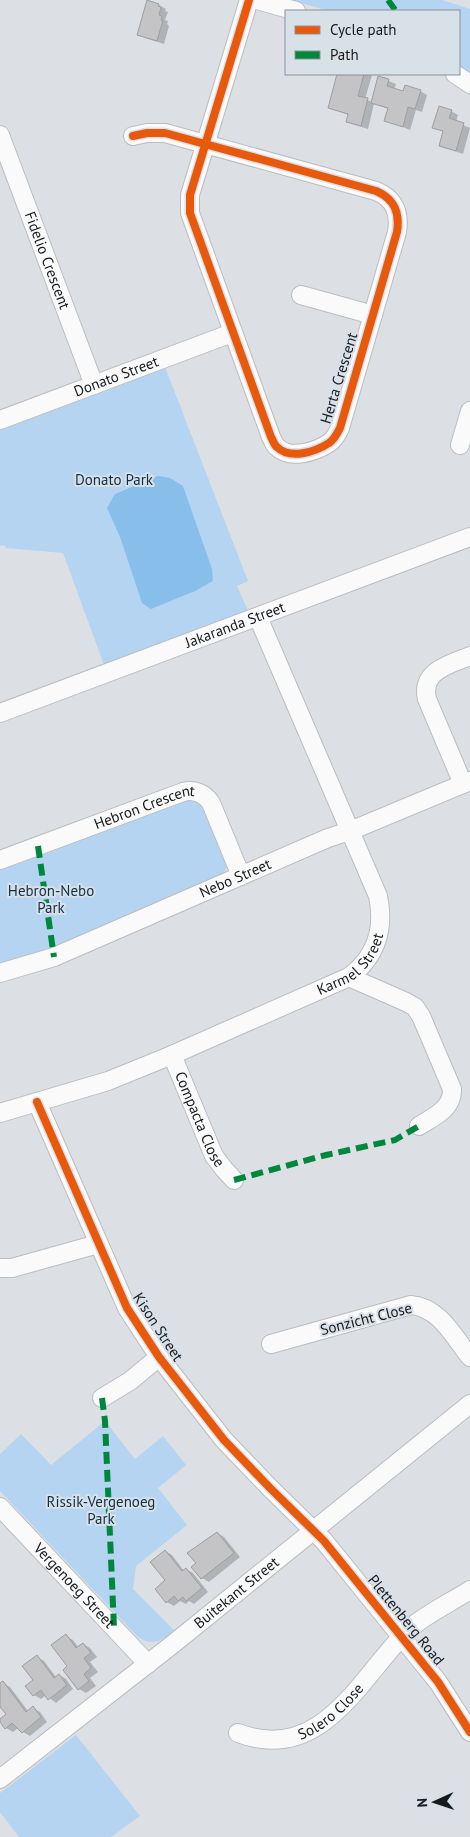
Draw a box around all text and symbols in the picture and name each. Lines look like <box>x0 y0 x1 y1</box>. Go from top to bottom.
legend <box>285 10 460 75</box>
text: Cycle path <box>330 20 396 39</box>
text: Path <box>330 45 359 64</box>
street label: Fidelio Crescent <box>21 209 75 312</box>
street label: Herta Crescent <box>316 330 361 426</box>
street label: Donato Street <box>71 351 161 400</box>
park label: Donato Park <box>75 470 154 489</box>
street label: Jakaranda Street <box>181 597 287 652</box>
street label: Hebron Crescent <box>91 781 196 833</box>
street label: Nebo Street <box>196 854 274 902</box>
park label: Hebron-Nebo Park <box>8 881 94 917</box>
street label: Karmel Street <box>314 931 387 999</box>
street label: Compacta Close <box>171 1069 229 1171</box>
street label: Kison Street <box>129 1289 188 1365</box>
street label: Sonzicht Close <box>318 1298 414 1339</box>
park label: Rissik-Vergenoeg Park <box>47 1492 155 1528</box>
street label: Vergenoeg Street <box>29 1538 119 1632</box>
street label: Buitekant Street <box>190 1552 282 1632</box>
street label: Plettenberg Road <box>364 1571 449 1669</box>
street label: Solero Close <box>295 1679 367 1744</box>
north arrow <box>410 1777 460 1827</box>
text: N <box>413 1798 431 1808</box>

